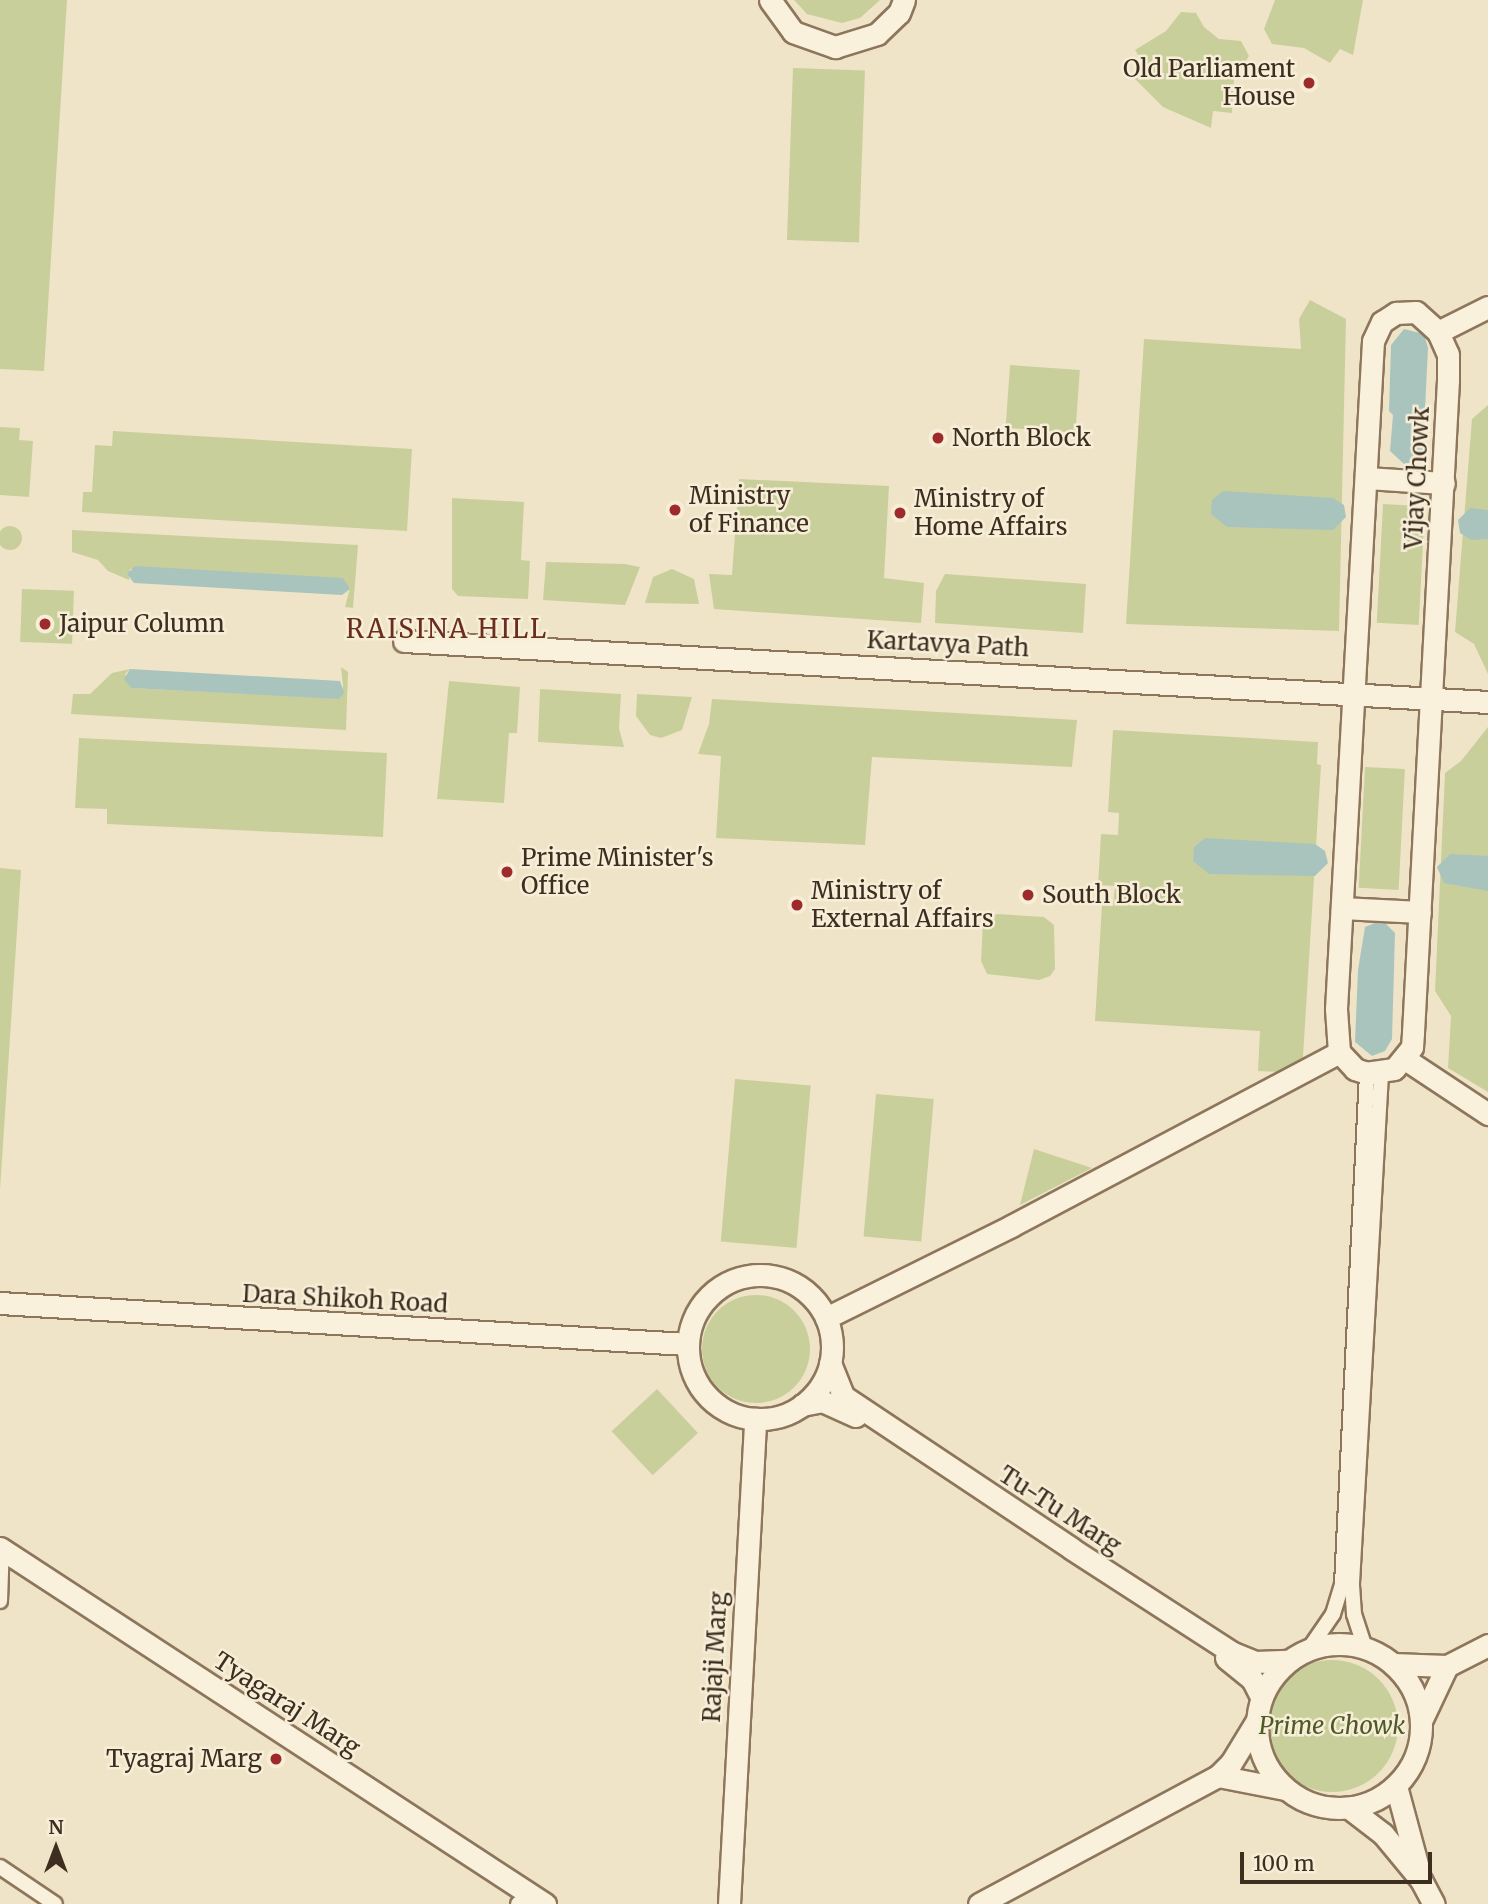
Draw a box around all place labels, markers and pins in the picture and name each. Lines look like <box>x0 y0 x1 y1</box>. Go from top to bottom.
place label: Old Parliament House <box>1123 55 1295 111</box>
marker: Old Parliament House <box>1301 75 1317 91</box>
place label: North Block <box>952 424 1091 452</box>
marker: North Block <box>930 430 946 446</box>
place label: Ministry of Finance <box>689 482 809 538</box>
place label: Ministry of Home Affairs <box>914 485 1067 541</box>
marker: Ministry of Finance <box>667 502 683 518</box>
marker: Ministry of Home Affairs <box>892 505 908 521</box>
place label: Jaipur Column <box>59 610 225 638</box>
marker: Jaipur Column <box>37 616 53 632</box>
place label: Prime Minister's Office <box>521 844 714 900</box>
marker: Prime Minister's Office <box>499 864 515 880</box>
place label: Ministry of External Affairs <box>811 877 994 933</box>
place label: South Block <box>1042 881 1181 909</box>
marker: South Block <box>1020 887 1036 903</box>
marker: Ministry of External Affairs <box>789 897 805 913</box>
place label: Tyagraj Marg <box>106 1745 262 1773</box>
marker: Tyagraj Marg <box>268 1751 284 1767</box>

